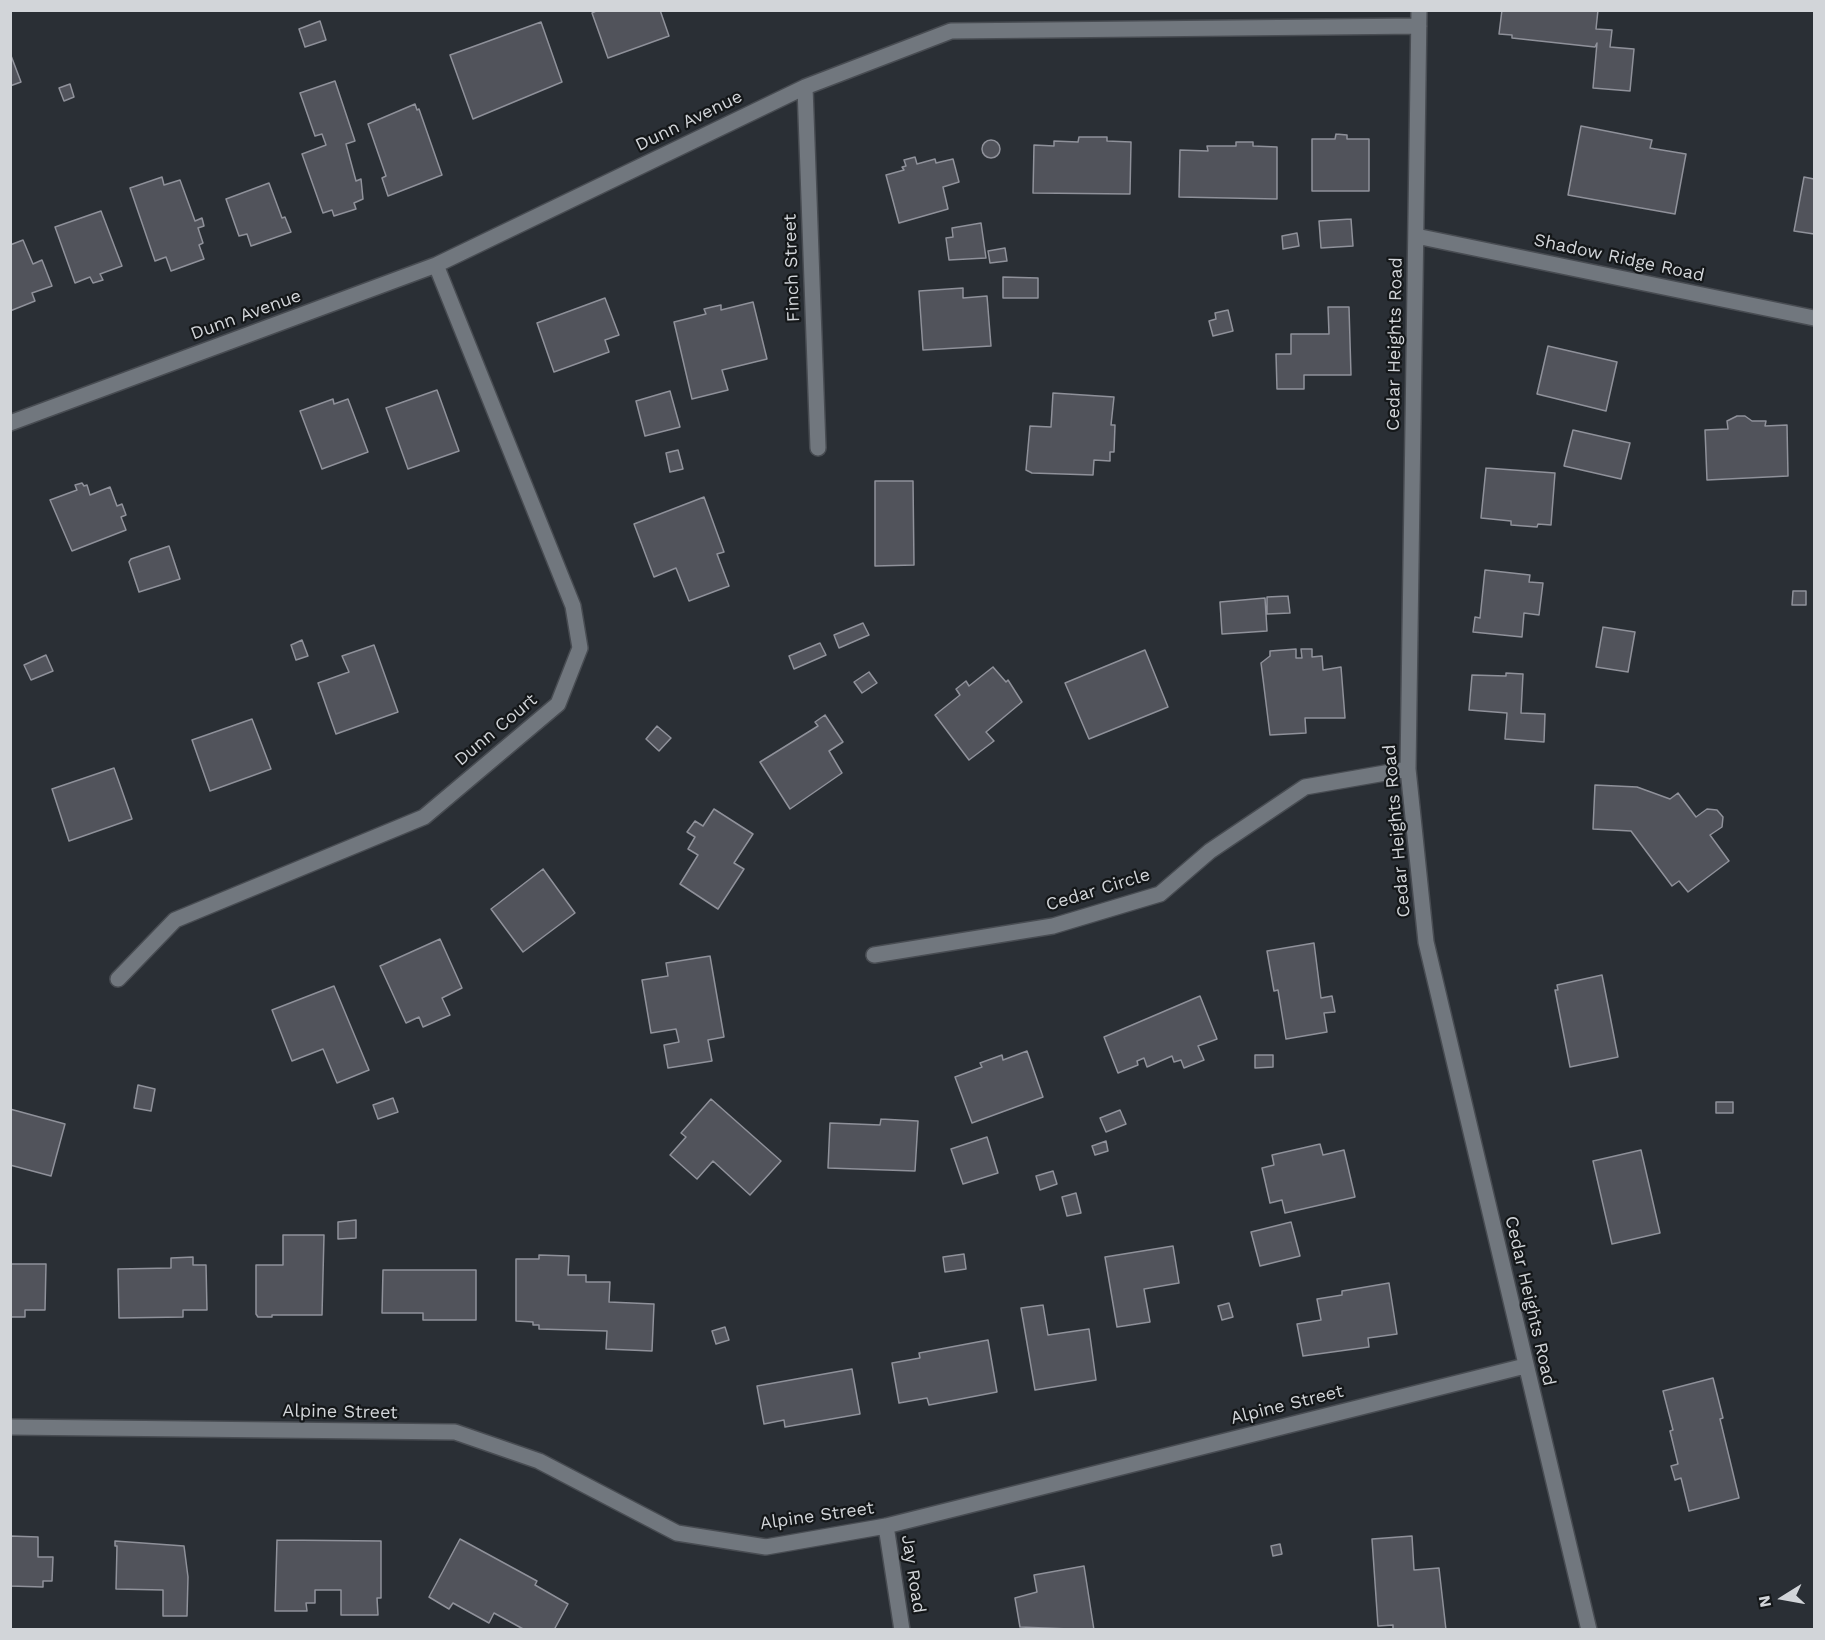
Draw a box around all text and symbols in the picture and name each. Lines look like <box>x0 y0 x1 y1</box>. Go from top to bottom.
street label: Dunn Avenue <box>632 86 746 156</box>
street label: Finch Street <box>779 213 805 323</box>
street label: Shadow Ridge Road <box>1532 229 1706 287</box>
street label: Cedar Heights Road <box>1383 257 1407 431</box>
street label: Dunn Avenue <box>188 285 304 345</box>
street label: Dunn Court <box>450 689 542 771</box>
street label: Cedar Heights Road <box>1379 744 1415 918</box>
street label: Cedar Circle <box>1043 864 1153 916</box>
street label: Cedar Heights Road <box>1500 1214 1560 1388</box>
street label: Alpine Street <box>1228 1381 1346 1429</box>
street label: Alpine Street <box>282 1400 398 1424</box>
street label: Alpine Street <box>758 1497 876 1535</box>
street label: Jay Road <box>896 1533 930 1615</box>
north arrow <box>1753 1568 1813 1628</box>
text: N <box>1754 1594 1775 1609</box>

